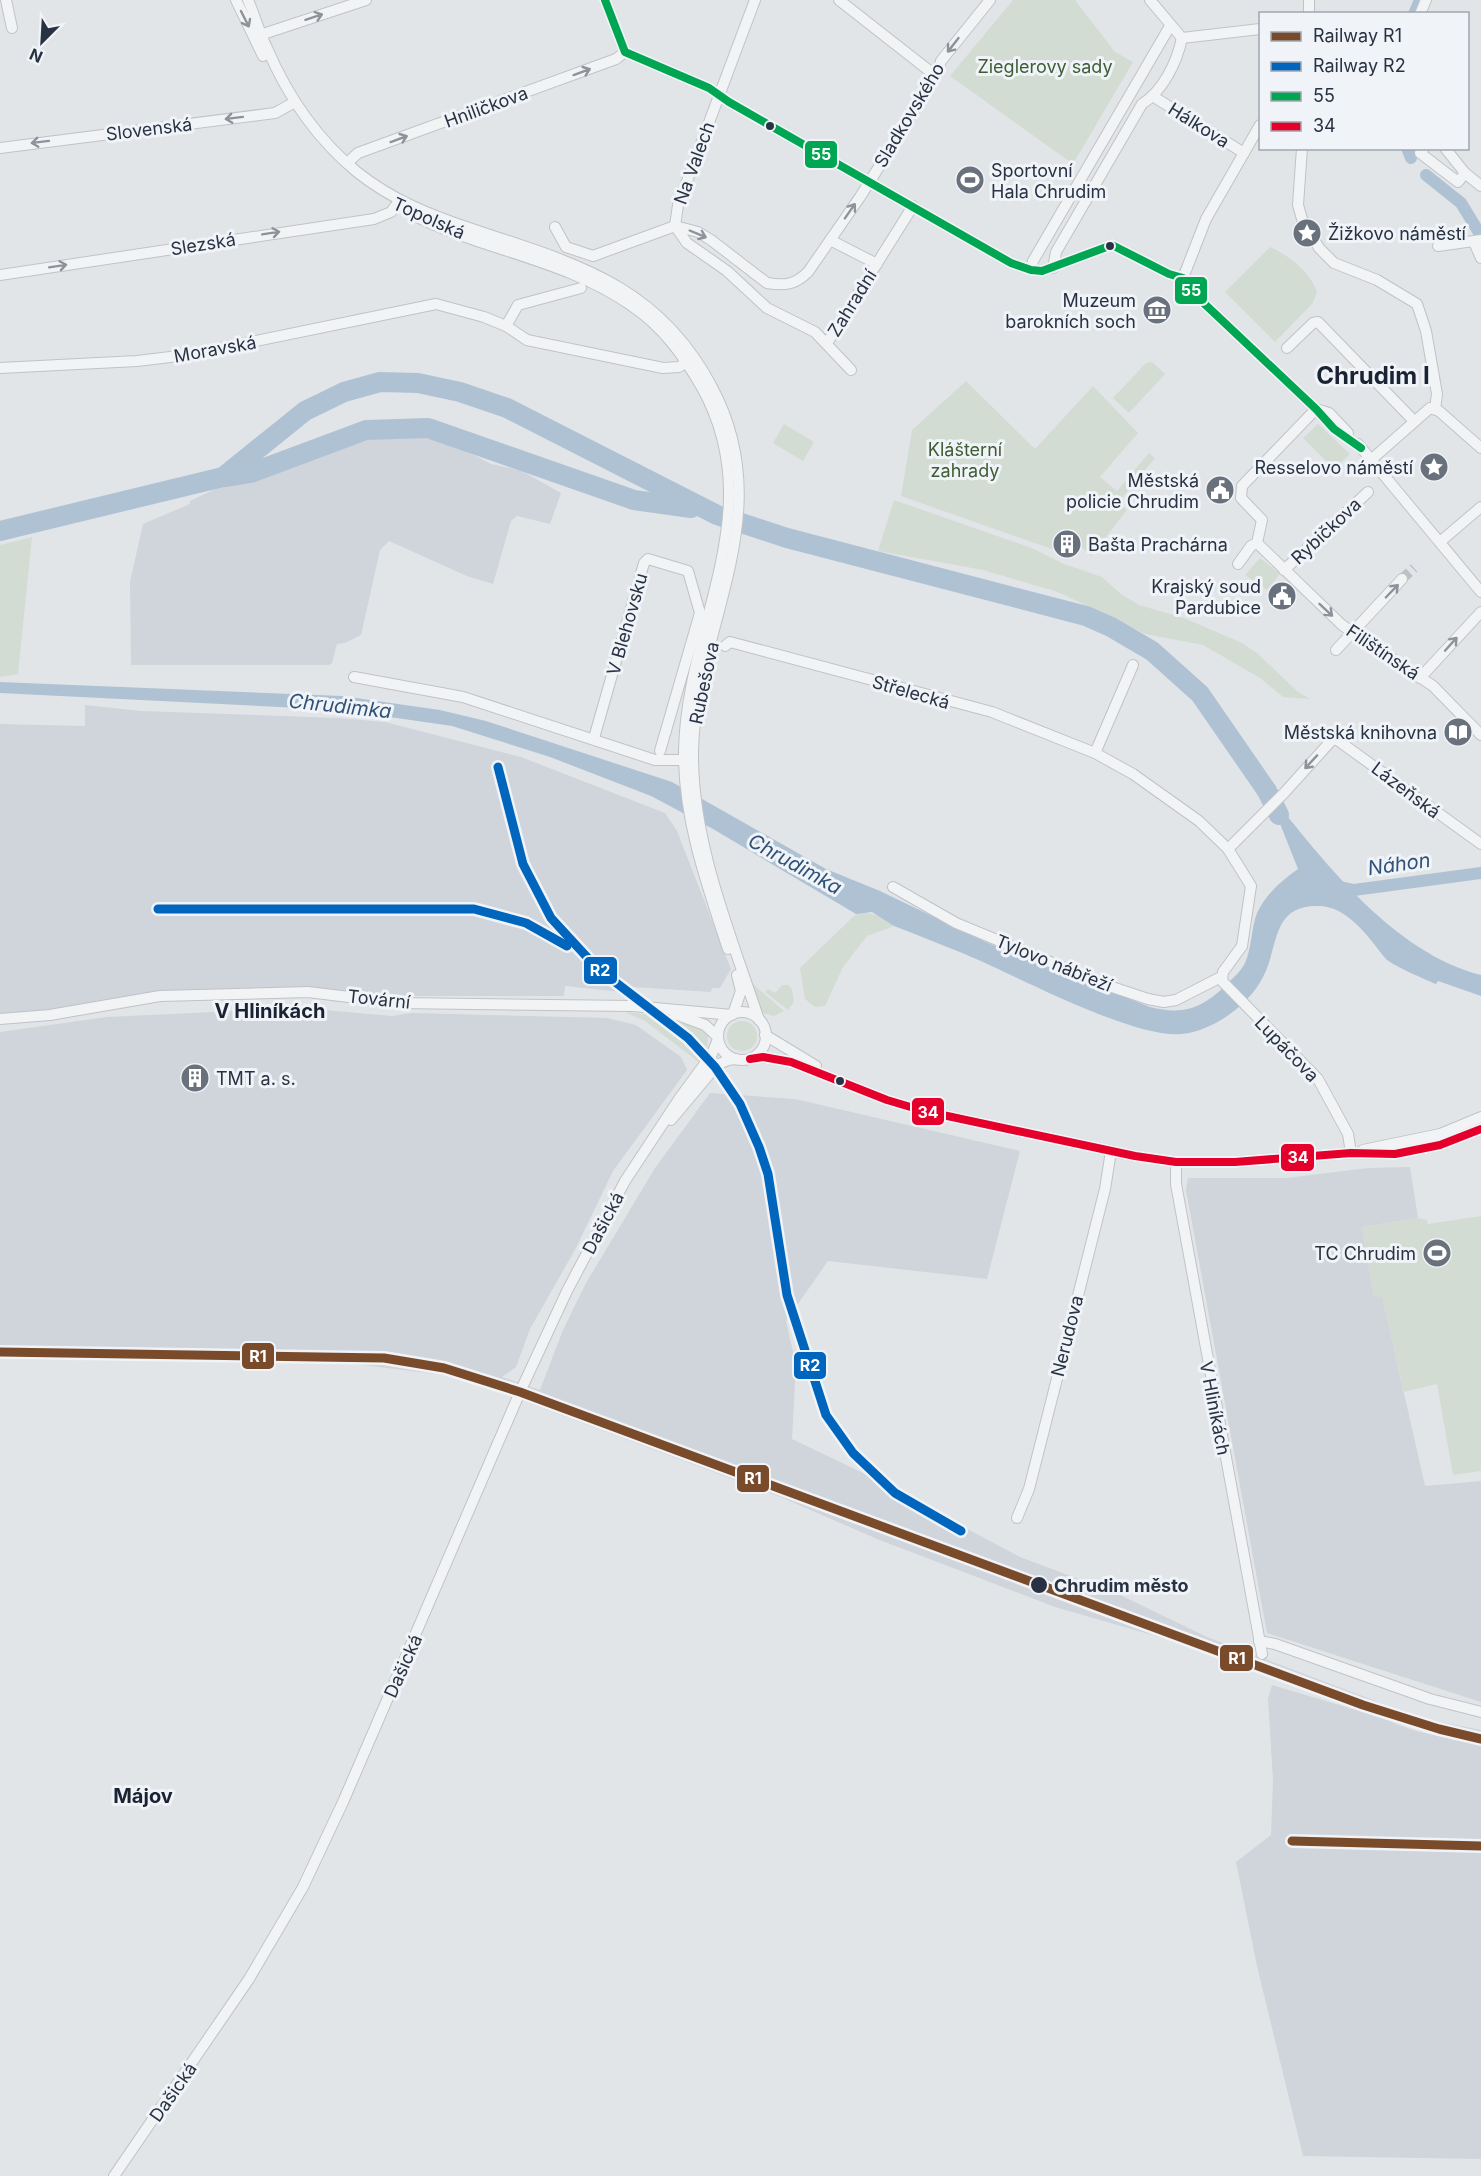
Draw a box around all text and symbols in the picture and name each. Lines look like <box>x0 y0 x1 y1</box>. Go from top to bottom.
one-way arrow <box>240 9 251 27</box>
one-way arrow <box>304 11 323 22</box>
north arrow <box>12 12 72 72</box>
legend <box>1259 12 1469 150</box>
text: Railway R1 <box>1313 25 1402 46</box>
one-way arrow <box>946 37 959 53</box>
text: N <box>26 44 46 67</box>
text: Railway R2 <box>1313 55 1406 76</box>
park label: Zieglerovy sady <box>977 56 1113 77</box>
street label: Sladkovského <box>870 59 948 171</box>
one-way arrow <box>572 65 591 76</box>
street label: Hniličkova <box>441 82 531 132</box>
text: 55 <box>1313 85 1335 106</box>
street label: Hálkova <box>1165 98 1233 152</box>
street label: Slovenská <box>105 113 193 145</box>
one-way arrow <box>224 113 244 124</box>
text: 34 <box>1313 115 1336 136</box>
street label: Na Valech <box>669 119 719 207</box>
unlabelled marker <box>764 120 776 132</box>
one-way arrow <box>389 132 408 143</box>
one-way arrow <box>31 137 51 148</box>
line badge: 55 <box>804 140 838 169</box>
text: 55 <box>811 144 831 164</box>
place label: Sportovní Hala Chrudim <box>991 160 1106 202</box>
sports icon: Sportovní Hala Chrudim <box>954 164 986 196</box>
street label: Topolská <box>390 193 468 243</box>
one-way arrow <box>844 203 856 219</box>
place icon: Žižkovo náměstí <box>1291 217 1323 249</box>
place label: Žižkovo náměstí <box>1328 222 1467 244</box>
one-way arrow <box>261 227 281 238</box>
street label: Slezská <box>169 228 237 260</box>
one-way arrow <box>688 229 707 240</box>
unlabelled marker <box>1104 240 1116 252</box>
one-way arrow <box>47 260 67 271</box>
street label: Zahradní <box>823 265 881 340</box>
line badge: 55 <box>1174 276 1208 305</box>
text: 55 <box>1181 280 1201 300</box>
place label: Muzeum barokních soch <box>1005 290 1136 332</box>
museum icon: Muzeum barokních soch <box>1141 294 1173 326</box>
street label: Moravská <box>172 331 258 367</box>
district label: Chrudim I <box>1316 361 1430 390</box>
park label: Klášterní zahrady <box>928 439 1003 481</box>
place icon: Resselovo náměstí <box>1418 451 1450 483</box>
place label: Resselovo náměstí <box>1255 457 1414 478</box>
place label: Městská policie Chrudim <box>1066 470 1199 512</box>
public building icon: Městská policie Chrudim <box>1204 474 1236 506</box>
street label: Rybičkova <box>1287 493 1365 569</box>
building icon: Bašta Prachárna <box>1051 528 1083 560</box>
place label: Bašta Prachárna <box>1088 534 1228 555</box>
street label: V Blehovsku <box>602 570 652 678</box>
place label: Krajský soud Pardubice <box>1151 576 1261 618</box>
public building icon: Krajský soud Pardubice <box>1266 580 1298 612</box>
one-way arrow <box>1384 583 1399 598</box>
one-way arrow <box>1319 603 1334 617</box>
street label: Filištínská <box>1342 620 1424 684</box>
one-way arrow <box>1444 637 1458 652</box>
street label: Rubešova <box>685 640 723 726</box>
street label: Střelecká <box>870 671 952 713</box>
water label: Chrudimka <box>287 689 393 723</box>
library icon: Městská knihovna <box>1442 716 1474 748</box>
place label: Městská knihovna <box>1284 722 1437 743</box>
one-way arrow <box>1304 754 1318 769</box>
street label: Lázeňská <box>1368 757 1444 823</box>
water label: Chrudimka <box>744 828 846 900</box>
water label: Náhon <box>1366 848 1432 880</box>
street label: Tylovo nábřeží <box>993 930 1116 996</box>
line badge: R2 <box>583 956 618 985</box>
text: R2 <box>590 960 610 980</box>
street label: Tovární <box>347 985 412 1013</box>
district label: V Hliníkách <box>215 999 325 1023</box>
street label: Lupáčova <box>1251 1012 1323 1086</box>
building icon: TMT a. s. <box>179 1062 211 1094</box>
place label: TMT a. s. <box>216 1068 296 1089</box>
unlabelled marker <box>834 1075 846 1087</box>
line badge: 34 <box>911 1097 945 1126</box>
text: 34 <box>917 1102 939 1122</box>
line badge: 34 <box>1280 1143 1315 1172</box>
text: 34 <box>1287 1147 1309 1167</box>
street label: Dašická <box>578 1188 628 1258</box>
sports icon: TC Chrudim <box>1421 1237 1453 1269</box>
place label: TC Chrudim <box>1314 1243 1416 1264</box>
street label: Nerudova <box>1047 1293 1087 1379</box>
line badge: R1 <box>241 1342 275 1370</box>
text: R1 <box>249 1346 267 1366</box>
line badge: R2 <box>793 1351 827 1380</box>
text: R2 <box>800 1355 820 1375</box>
street label: V Hliníkách <box>1196 1359 1234 1457</box>
line badge: R1 <box>736 1464 770 1493</box>
text: R1 <box>744 1468 762 1488</box>
marker: Chrudim město <box>1029 1575 1049 1595</box>
place label: Chrudim město <box>1054 1575 1189 1596</box>
street label: Dašická <box>380 1631 426 1701</box>
line badge: R1 <box>1219 1644 1254 1672</box>
text: R1 <box>1228 1648 1246 1668</box>
district label: Májov <box>113 1784 173 1808</box>
street label: Dašická <box>145 2058 201 2126</box>

